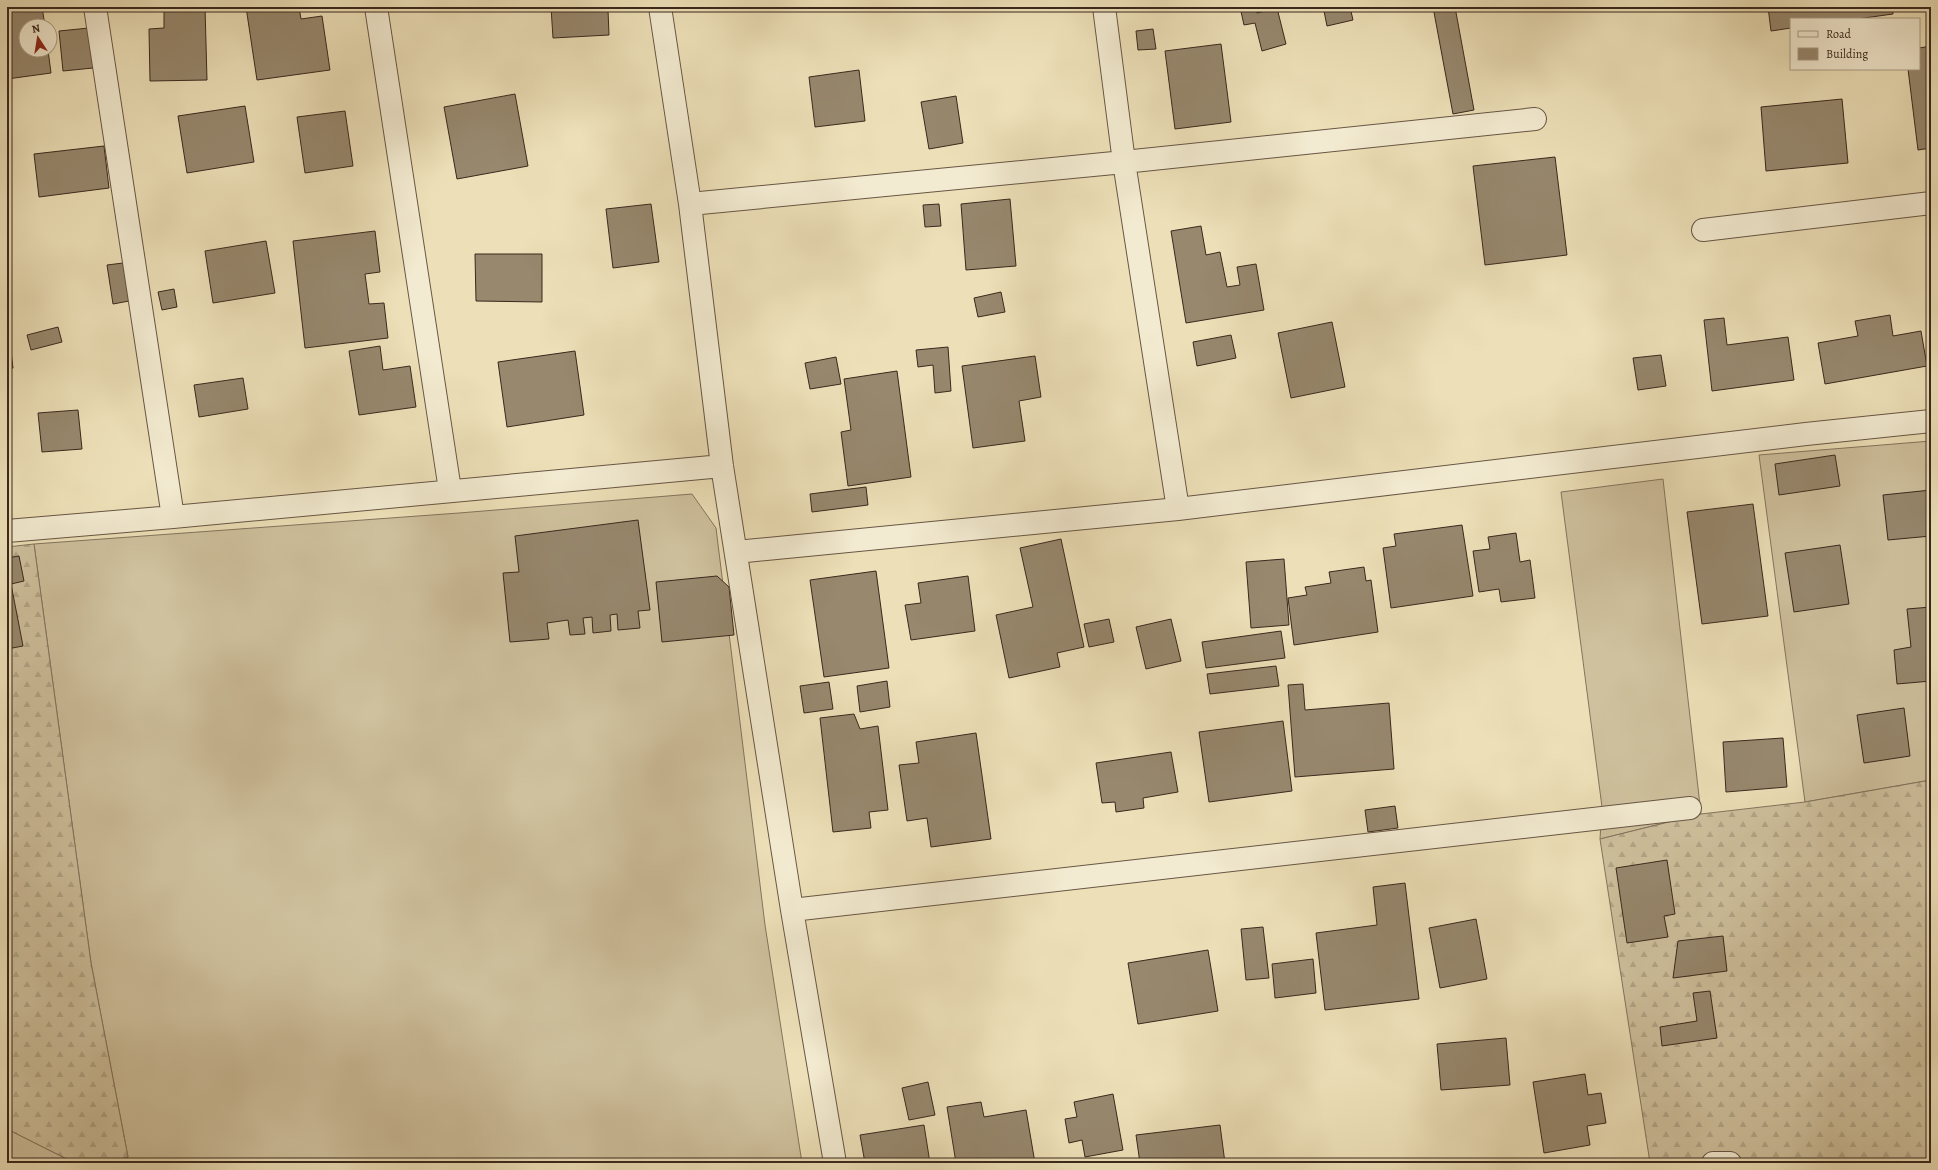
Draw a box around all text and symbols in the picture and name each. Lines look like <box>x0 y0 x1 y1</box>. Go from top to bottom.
north arrow <box>18 18 58 58</box>
legend <box>1790 18 1920 70</box>
text: N <box>31 21 42 37</box>
text: Road <box>1826 26 1852 42</box>
text: Building <box>1826 46 1868 62</box>

